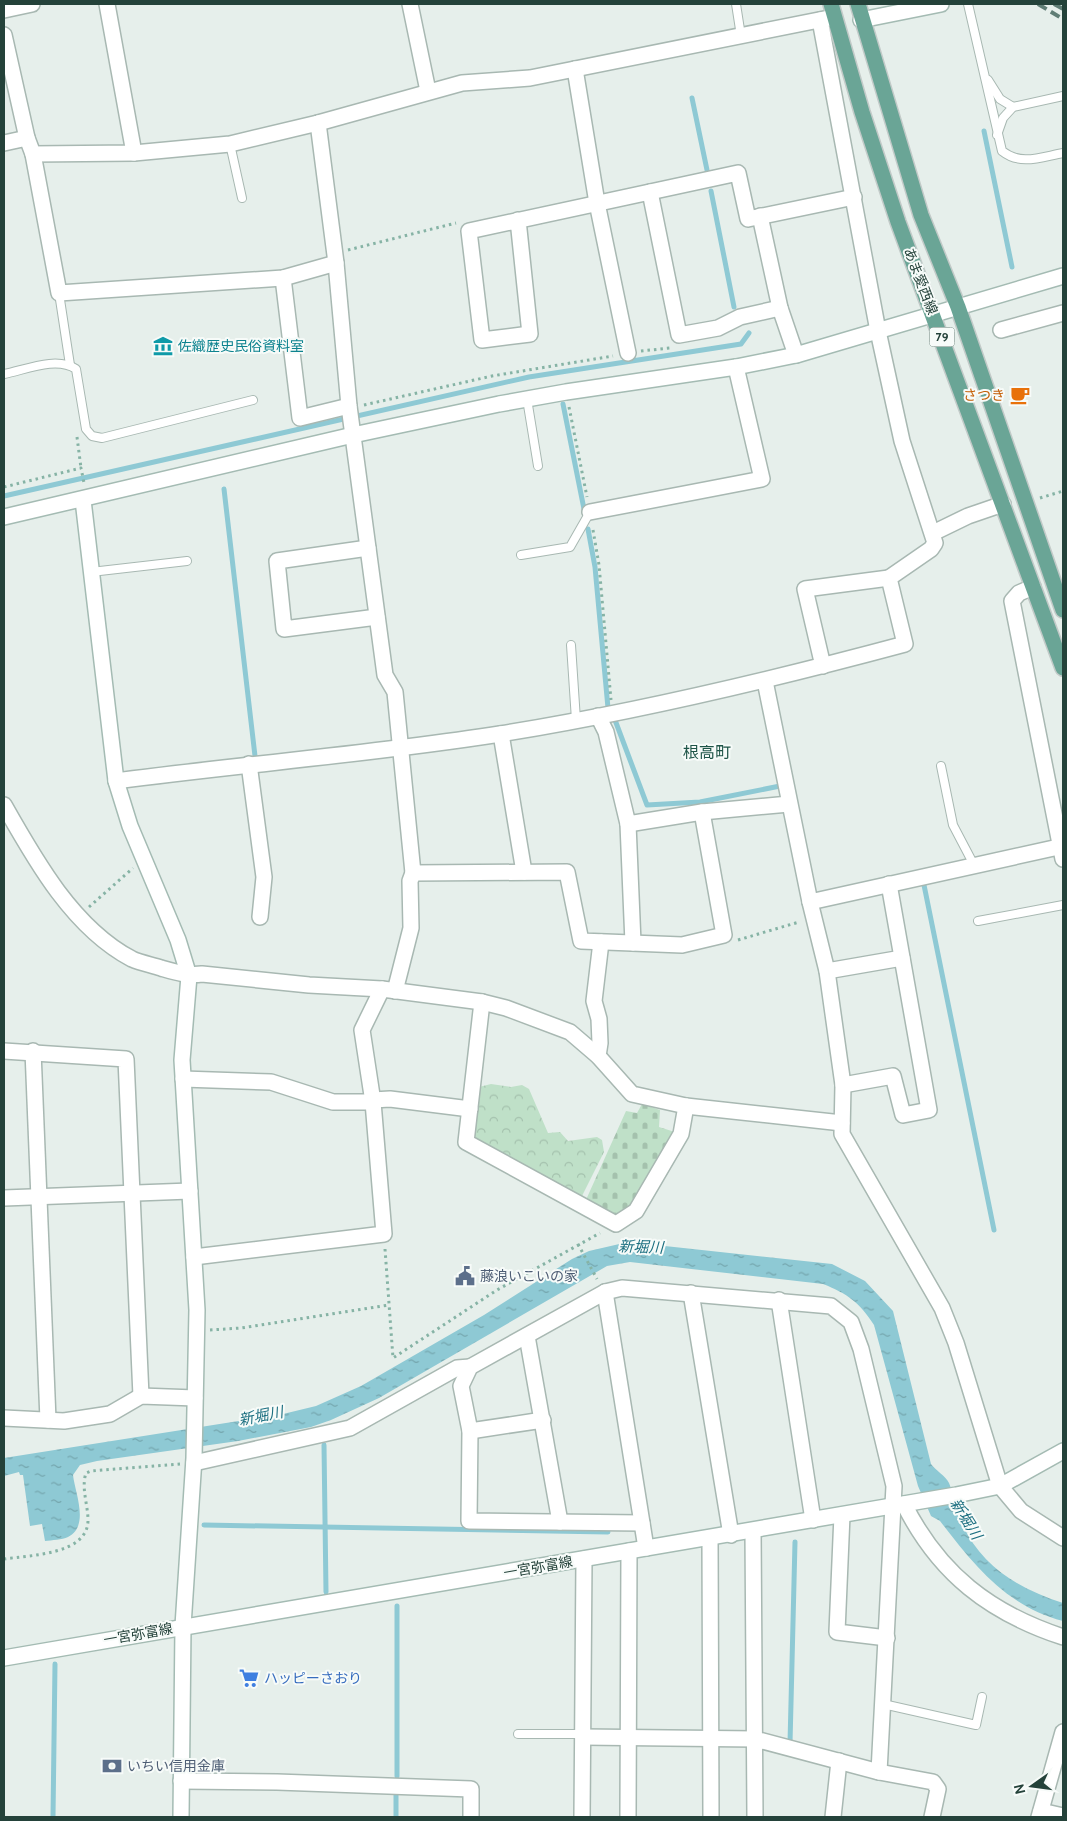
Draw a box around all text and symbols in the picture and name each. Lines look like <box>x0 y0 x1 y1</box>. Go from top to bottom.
street label: あま愛西線 <box>900 245 942 317</box>
road number: 79 <box>930 328 954 347</box>
museum icon: 佐織歴史民俗資料室 <box>152 335 174 357</box>
place label: 佐織歴史民俗資料室 <box>178 337 304 355</box>
cafe icon: さつき <box>1009 384 1031 406</box>
place label: さつき <box>963 386 1005 404</box>
district label: 根高町 <box>683 743 731 762</box>
water label: 新堀川 <box>618 1237 666 1257</box>
public building icon: 藤浪いこいの家 <box>454 1265 476 1287</box>
place label: 藤浪いこいの家 <box>480 1267 578 1285</box>
water label: 新堀川 <box>237 1402 287 1429</box>
water label: 新堀川 <box>946 1495 987 1545</box>
street label: 一宮弥富線 <box>502 1552 574 1582</box>
street label: 一宮弥富線 <box>102 1619 174 1649</box>
supermarket icon: ハッピーさおり <box>238 1667 260 1689</box>
place label: ハッピーさおり <box>264 1669 362 1687</box>
bank icon: いちい信用金庫 <box>101 1755 123 1777</box>
place label: いちい信用金庫 <box>127 1757 225 1775</box>
north arrow <box>1007 1761 1057 1811</box>
text: N <box>1009 1782 1029 1796</box>

